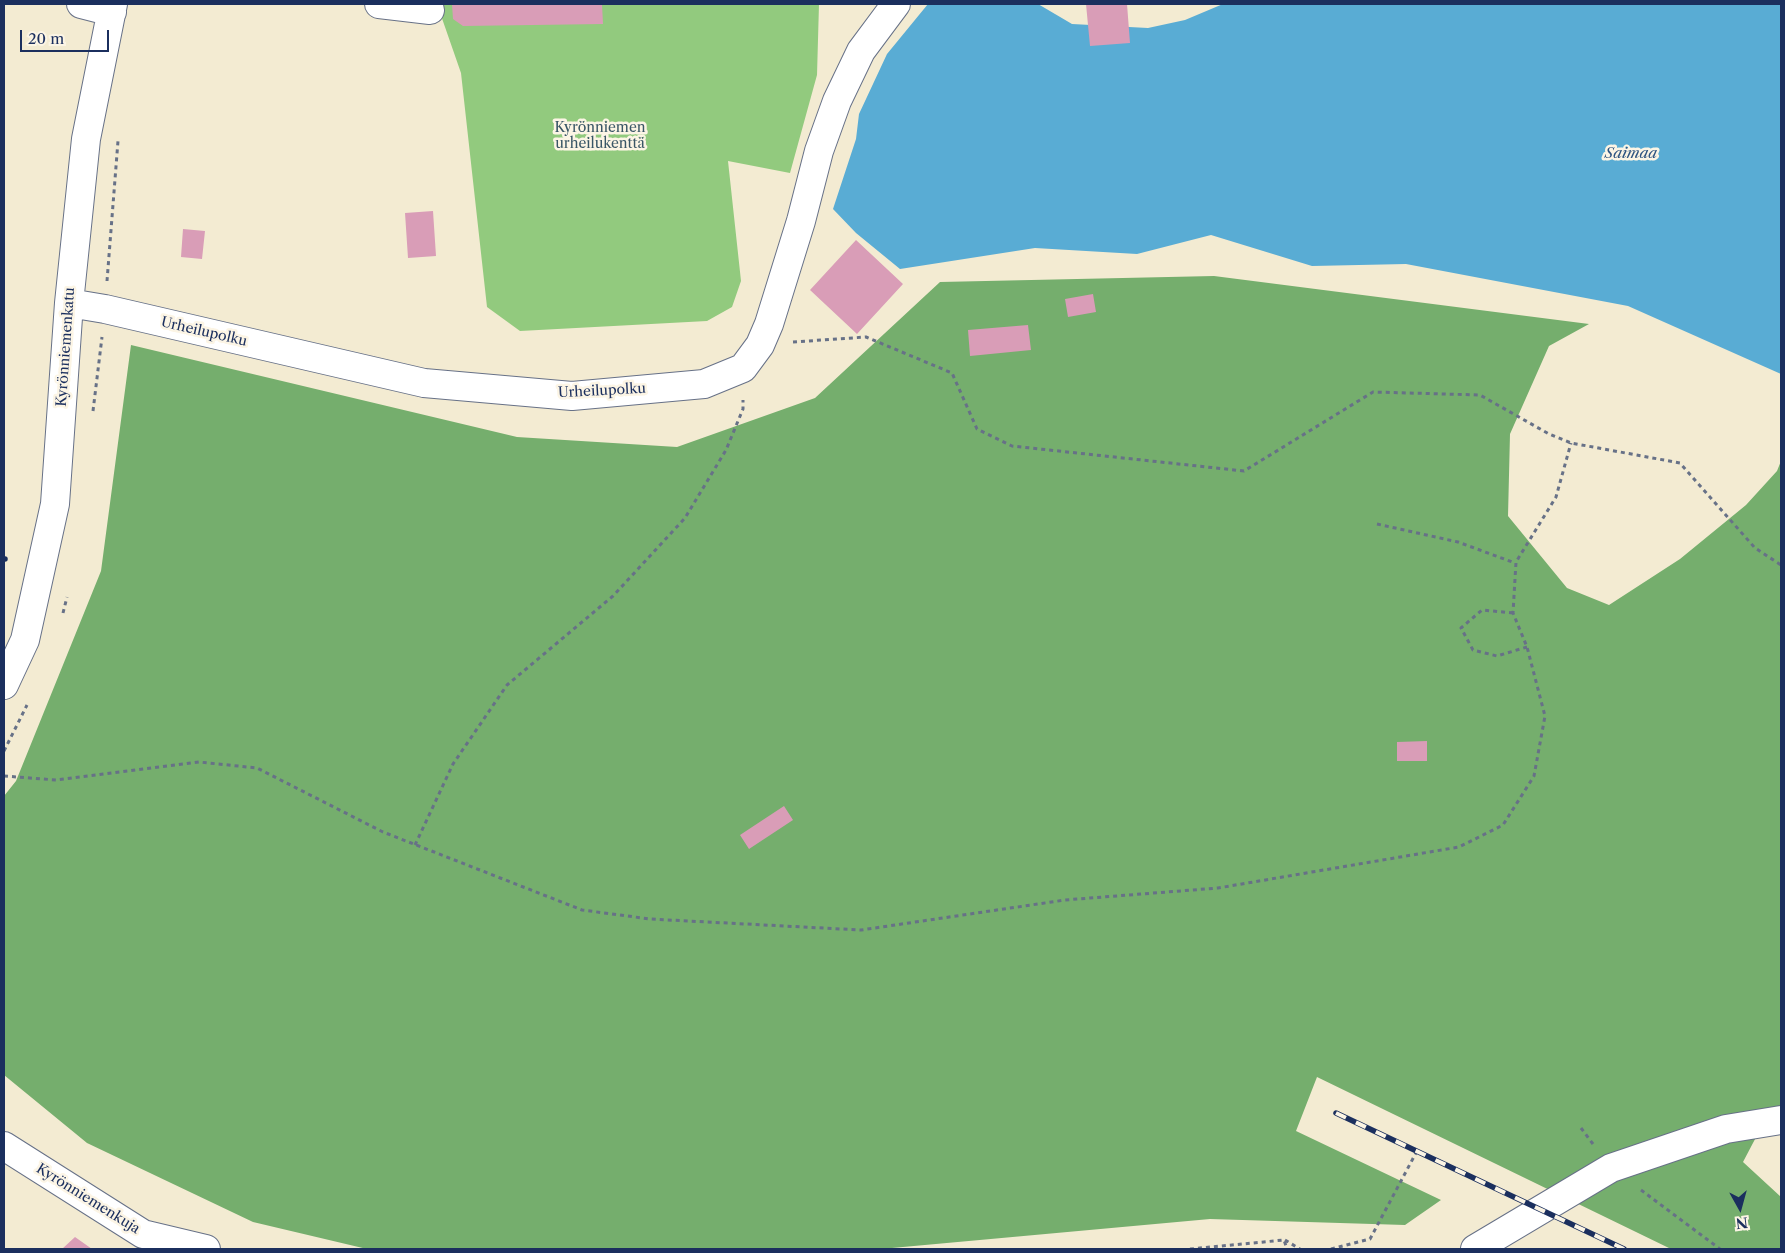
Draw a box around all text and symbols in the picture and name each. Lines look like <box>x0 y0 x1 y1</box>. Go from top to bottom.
scale bar <box>22 20 111 52</box>
text: 20 m <box>28 29 64 48</box>
park label: Kyrönniemen urheilukenttä <box>555 120 645 152</box>
water label: Saimaa <box>1605 145 1657 163</box>
street label: Kyrönniemenkatu <box>53 287 79 407</box>
street label: Urheilupolku <box>159 314 249 350</box>
street label: Urheilupolku <box>558 380 646 402</box>
street label: Kyrönniemenkuja <box>33 1160 143 1238</box>
north arrow <box>1715 1183 1765 1233</box>
text: N <box>1735 1213 1749 1233</box>

